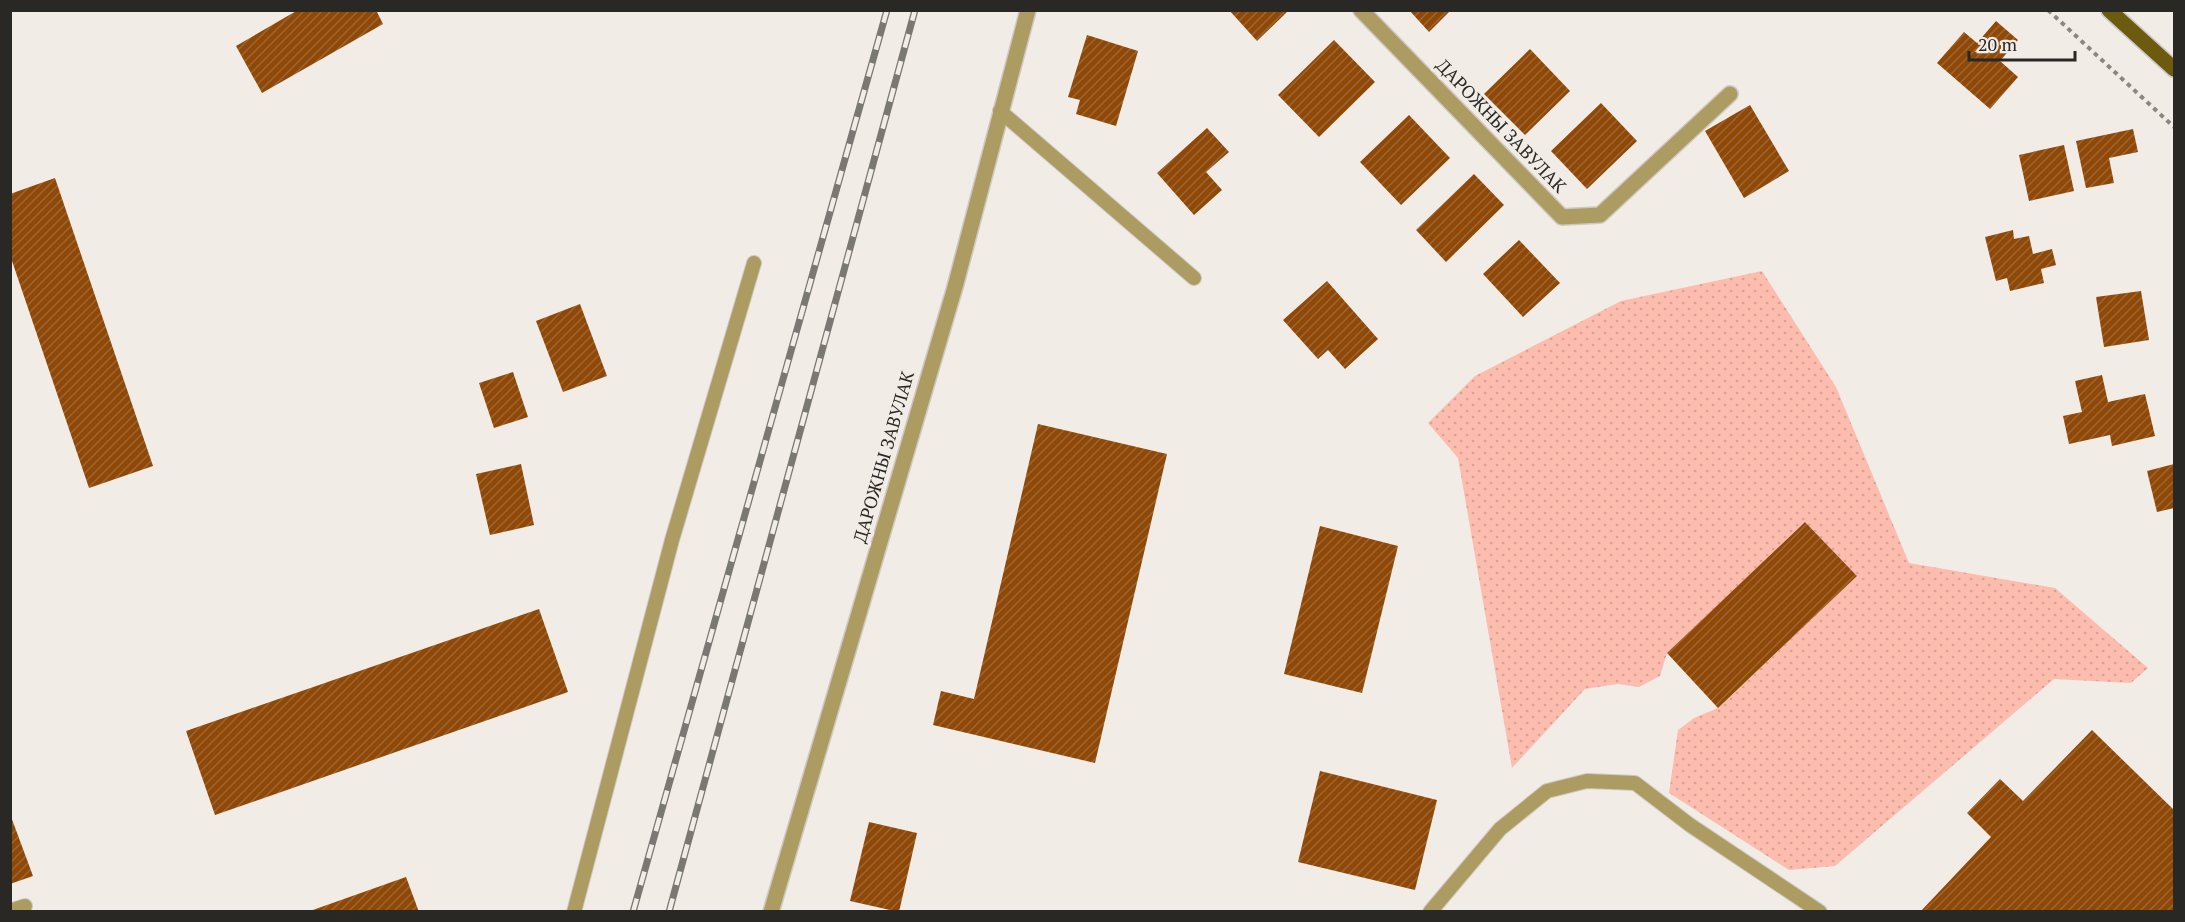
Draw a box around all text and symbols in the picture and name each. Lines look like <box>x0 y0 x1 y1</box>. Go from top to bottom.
scale bar <box>1969 24 2076 62</box>
text: 20 m <box>1978 32 2018 56</box>
street label: ДАРОЖНЫ ЗАВУЛАК <box>1431 53 1572 198</box>
street label: ДАРОЖНЫ ЗАВУЛАК <box>847 368 919 545</box>

